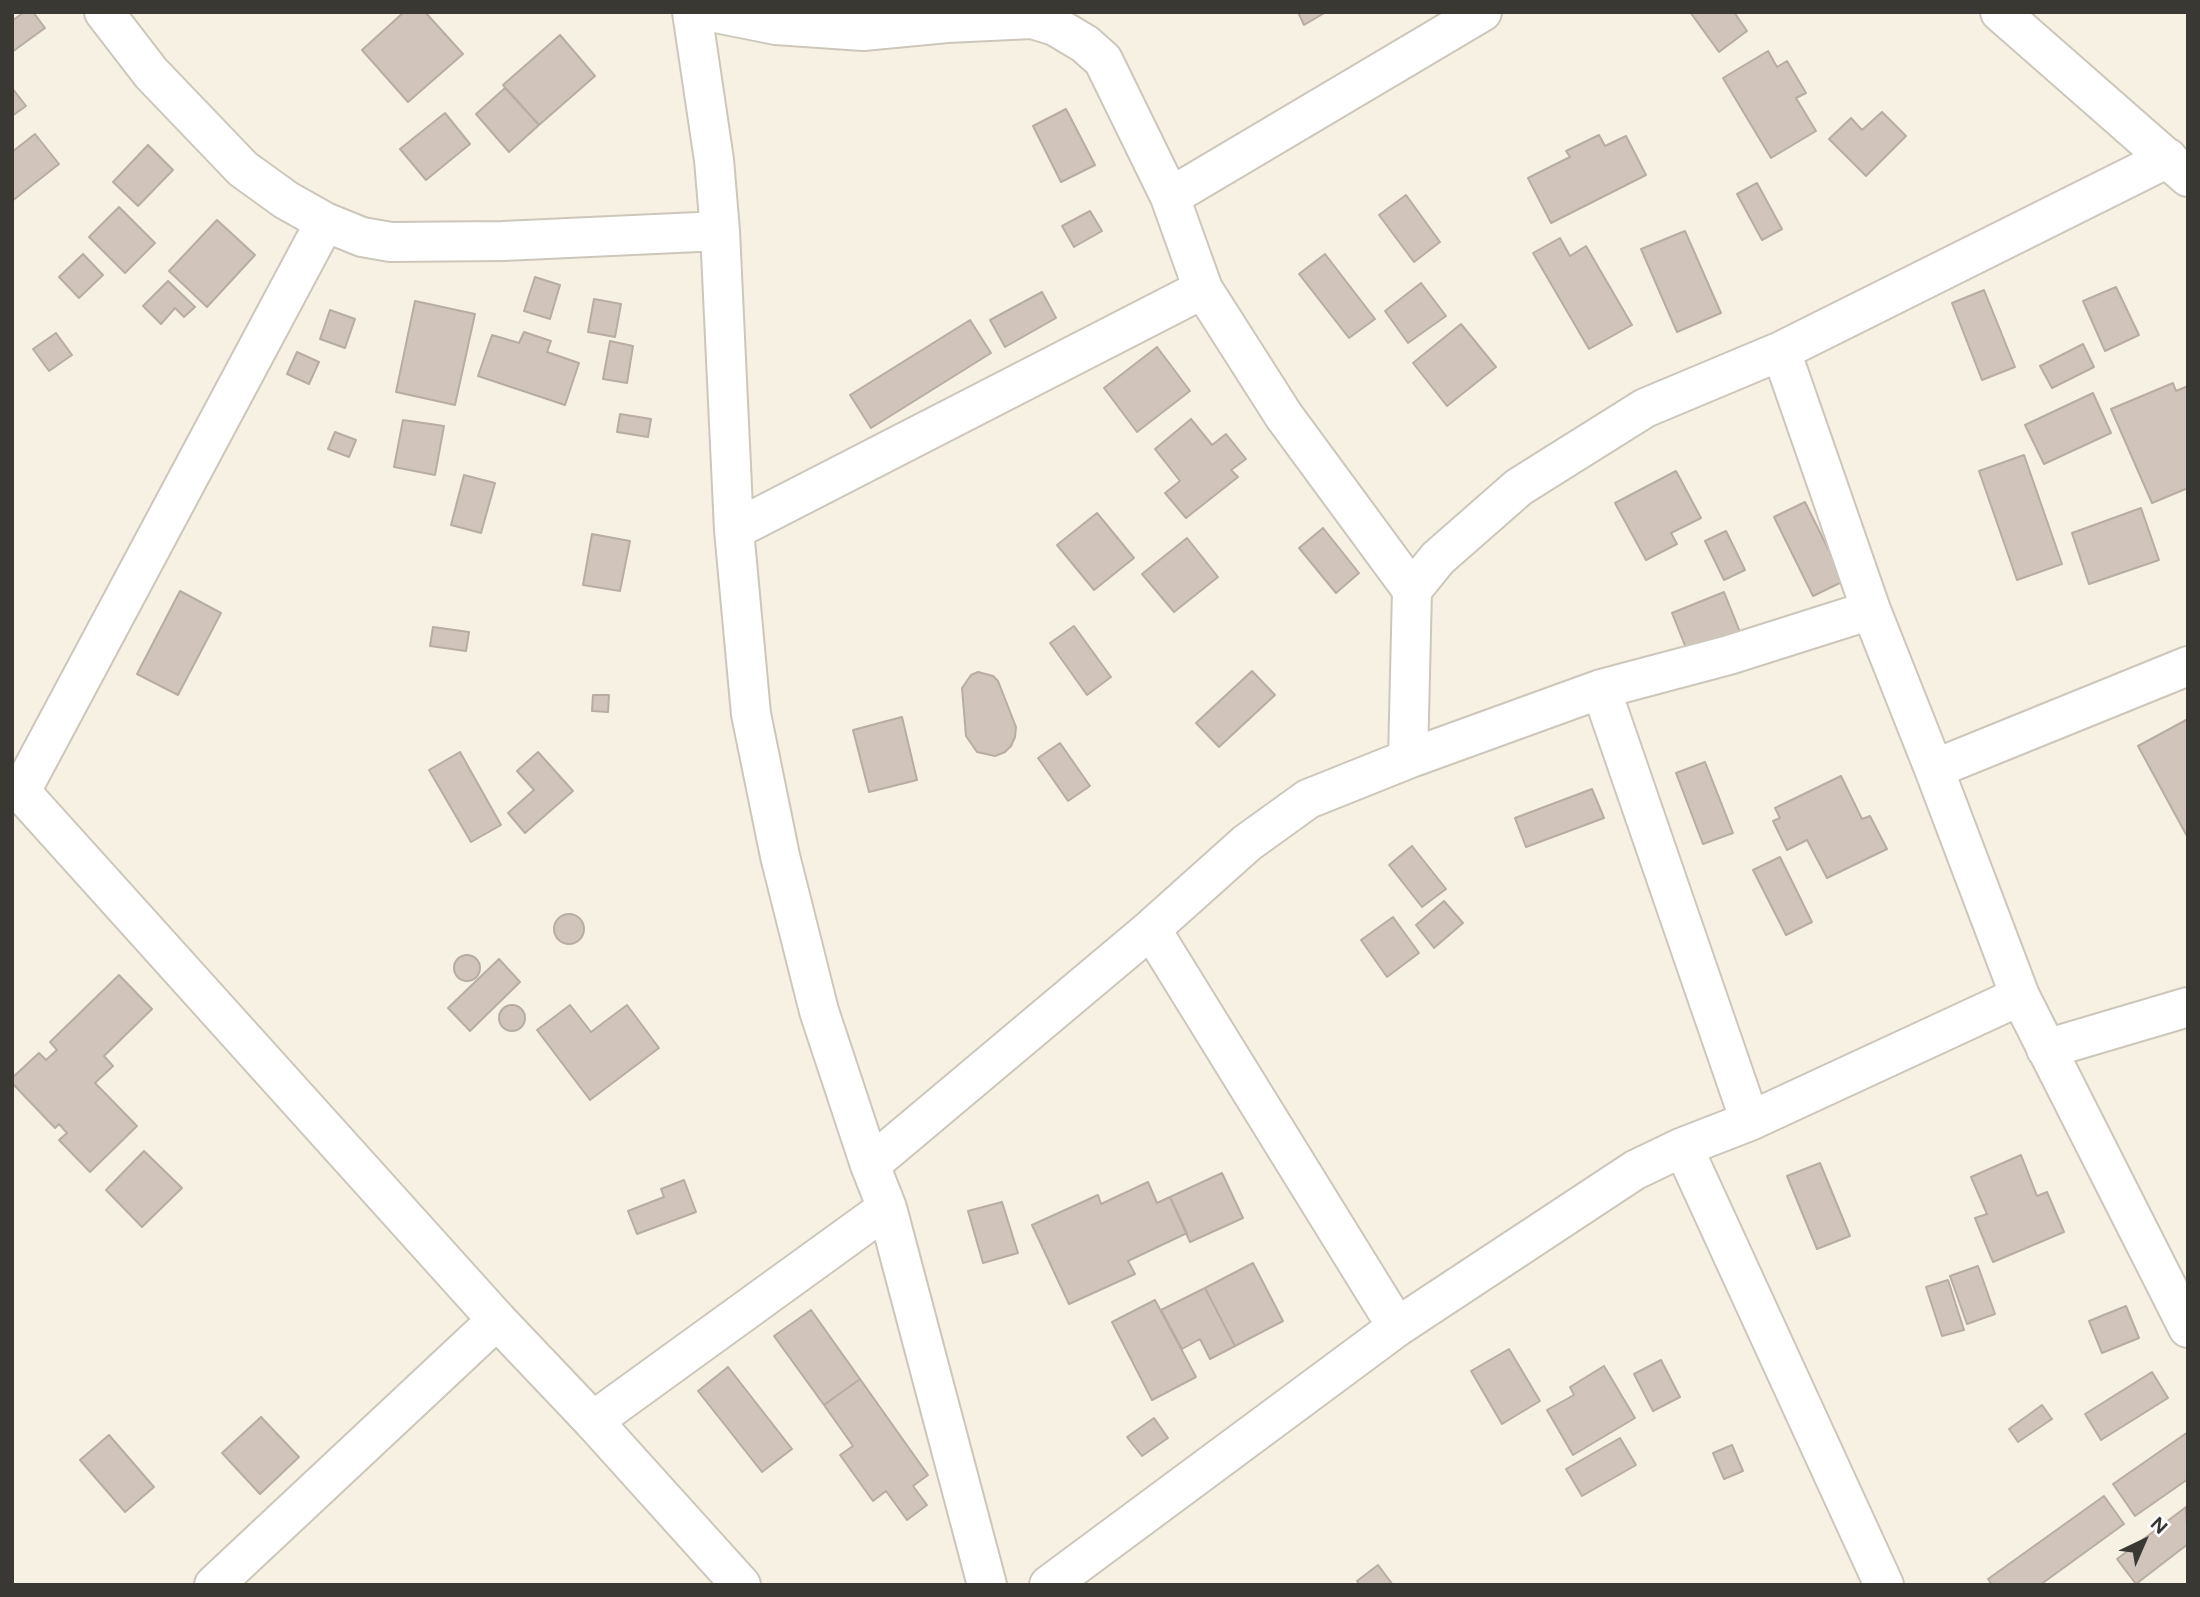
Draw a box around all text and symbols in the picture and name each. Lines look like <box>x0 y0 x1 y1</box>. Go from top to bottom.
north arrow <box>2109 1506 2179 1576</box>
text: N <box>2146 1512 2172 1539</box>

